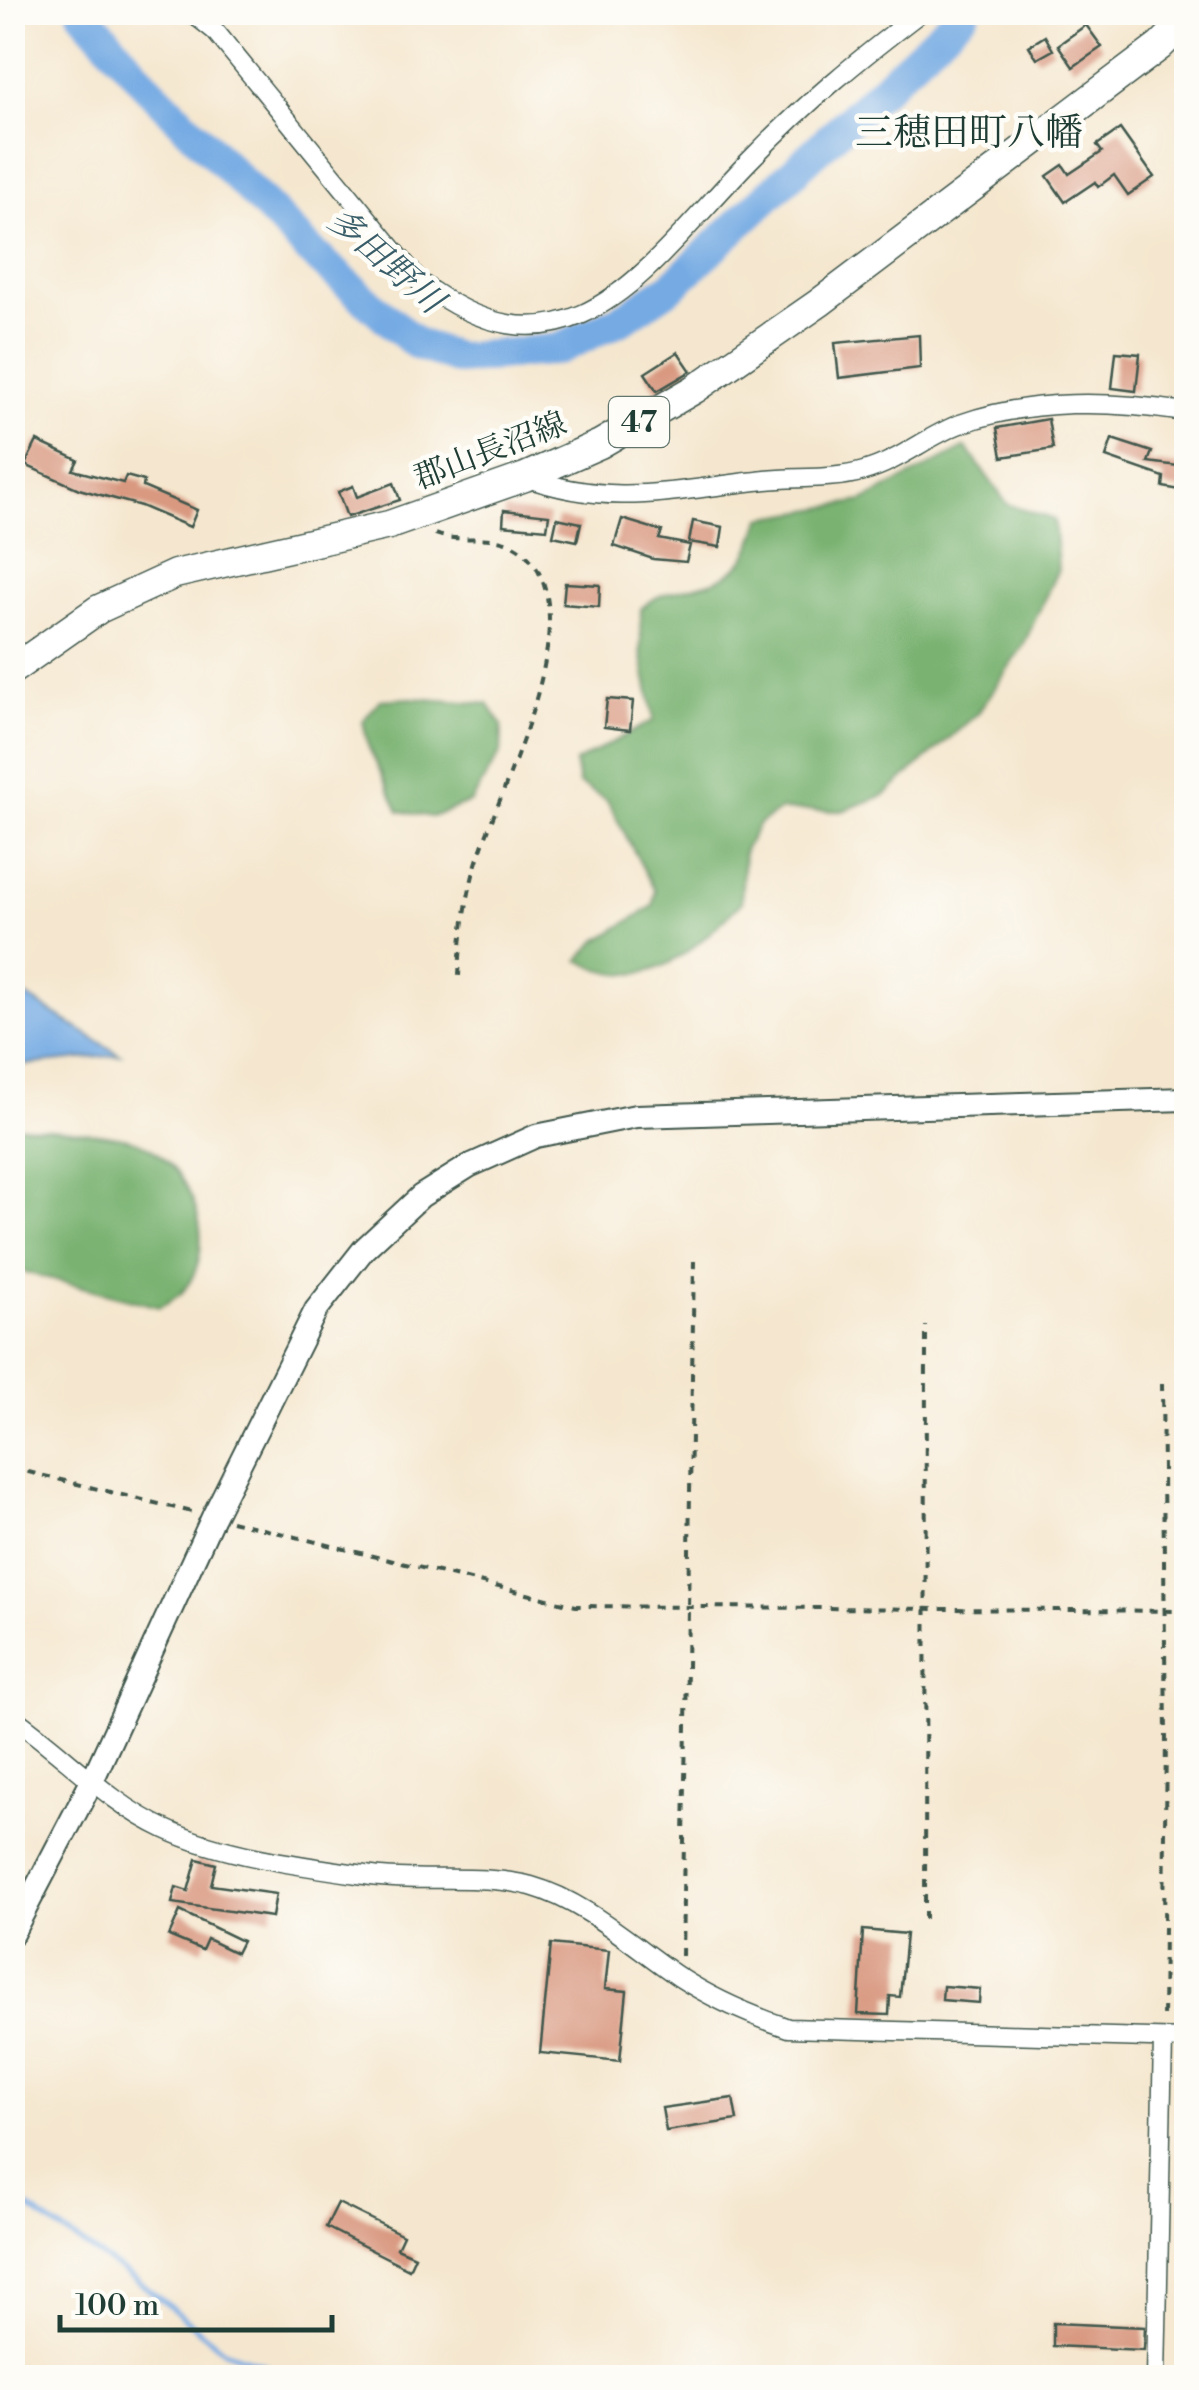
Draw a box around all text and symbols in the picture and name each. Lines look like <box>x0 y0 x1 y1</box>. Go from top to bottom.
district label: 三穂田町八幡 <box>855 110 1083 157</box>
water label: 多田野川 <box>318 199 455 326</box>
road number: 47 <box>609 397 669 447</box>
street label: 郡山長沼線 <box>408 404 572 498</box>
scale bar <box>60 2270 332 2332</box>
text: 100 m <box>75 2287 159 2325</box>

